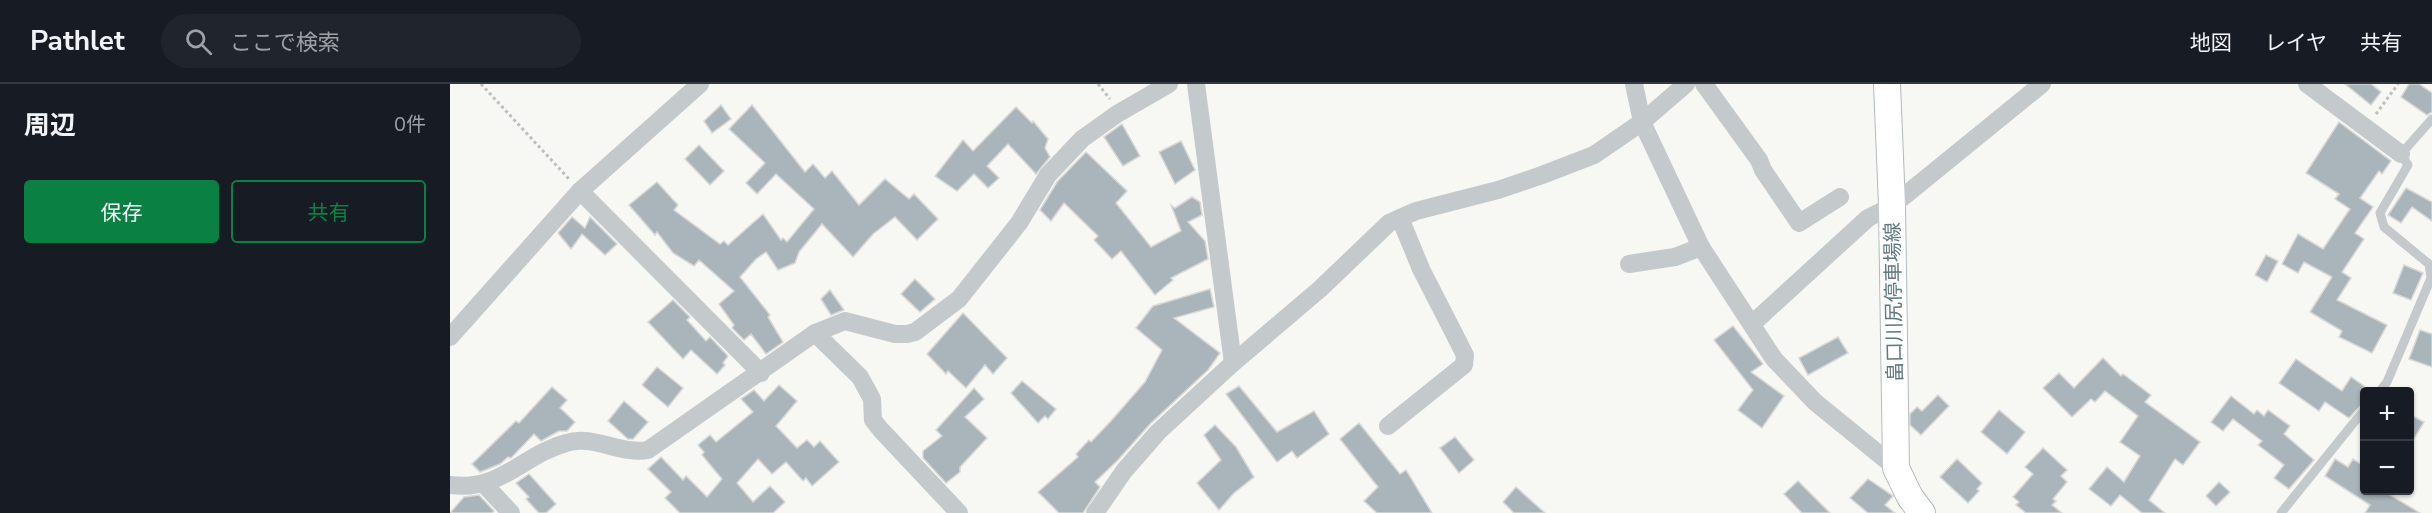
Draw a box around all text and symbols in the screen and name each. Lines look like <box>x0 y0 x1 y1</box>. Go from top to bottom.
search box <box>161 14 581 68</box>
text: Pathlet <box>30 22 125 60</box>
icon: search <box>182 25 215 58</box>
text: ここで検索 <box>230 28 340 58</box>
text: 地図 <box>2190 29 2232 57</box>
text: レイヤ <box>2265 29 2327 57</box>
text: 共有 <box>2360 29 2402 57</box>
text: 周辺 <box>24 108 76 143</box>
text: 0件 <box>394 111 426 138</box>
button: 保存 <box>24 180 219 243</box>
button: 共有 <box>231 180 426 243</box>
street label: 畠口川尻停車場線 <box>1879 222 1909 382</box>
map controls <box>2360 387 2414 495</box>
button: + <box>2360 387 2414 441</box>
button: − <box>2360 441 2414 495</box>

